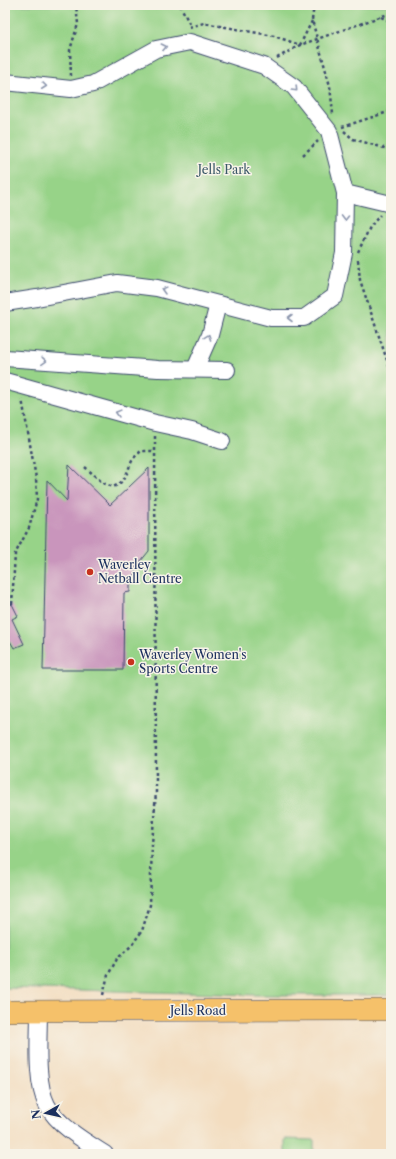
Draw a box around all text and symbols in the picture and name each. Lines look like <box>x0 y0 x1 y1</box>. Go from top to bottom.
one-way arrow <box>161 44 167 52</box>
one-way arrow <box>41 81 47 90</box>
one-way arrow <box>290 84 298 92</box>
park label: Jells Park <box>196 162 251 177</box>
one-way arrow <box>341 215 349 221</box>
one-way arrow <box>161 286 168 295</box>
one-way arrow <box>287 314 293 322</box>
one-way arrow <box>204 334 212 341</box>
one-way arrow <box>41 356 47 365</box>
one-way arrow <box>114 409 121 418</box>
place label: Waverley Netball Centre <box>97 557 182 586</box>
marker: Waverley Netball Centre <box>85 567 95 577</box>
place label: Waverley Women's Sports Centre <box>138 647 247 676</box>
marker: Waverley Women's Sports Centre <box>126 657 136 667</box>
street label: Jells Road <box>168 1003 227 1018</box>
north arrow <box>26 1093 66 1133</box>
text: N <box>28 1108 44 1120</box>

